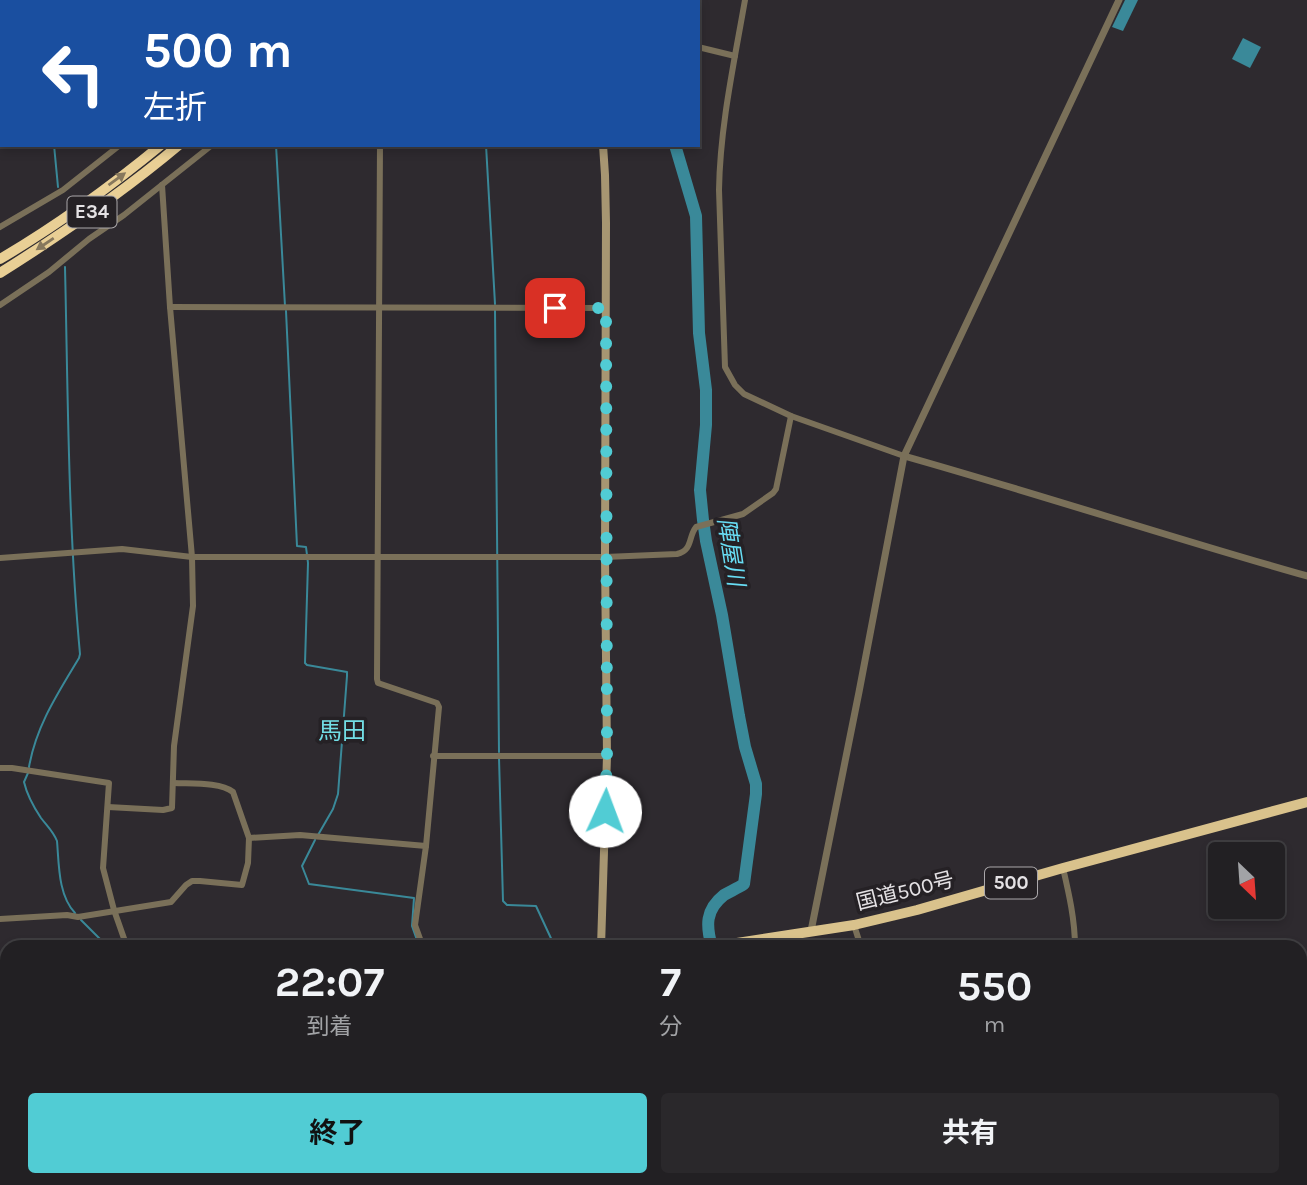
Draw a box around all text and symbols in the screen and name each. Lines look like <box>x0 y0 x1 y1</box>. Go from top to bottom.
text: 500 m <box>143 22 292 79</box>
icon: left <box>28 28 119 119</box>
text: 左折 <box>143 89 207 126</box>
one-way arrow <box>108 173 126 187</box>
road number: E34 <box>68 196 116 228</box>
one-way arrow <box>36 237 54 251</box>
pin <box>525 278 585 338</box>
icon: arrive <box>536 289 574 327</box>
water label: 陣屋川 <box>712 516 750 591</box>
district label: 馬田 <box>318 717 366 745</box>
position arrow <box>568 774 642 848</box>
north arrow <box>1208 842 1284 919</box>
map controls <box>1208 842 1285 919</box>
street label: 国道500号 <box>854 867 956 915</box>
road number: 500 <box>985 868 1037 898</box>
text: 22:07 <box>275 957 384 1007</box>
text: 7 <box>660 957 681 1007</box>
text: 550 <box>957 961 1032 1011</box>
text: m <box>984 1011 1005 1038</box>
text: 到着 <box>307 1013 353 1040</box>
text: 分 <box>659 1013 682 1040</box>
button: 終了 <box>28 1093 647 1173</box>
button: 共有 <box>661 1093 1279 1173</box>

